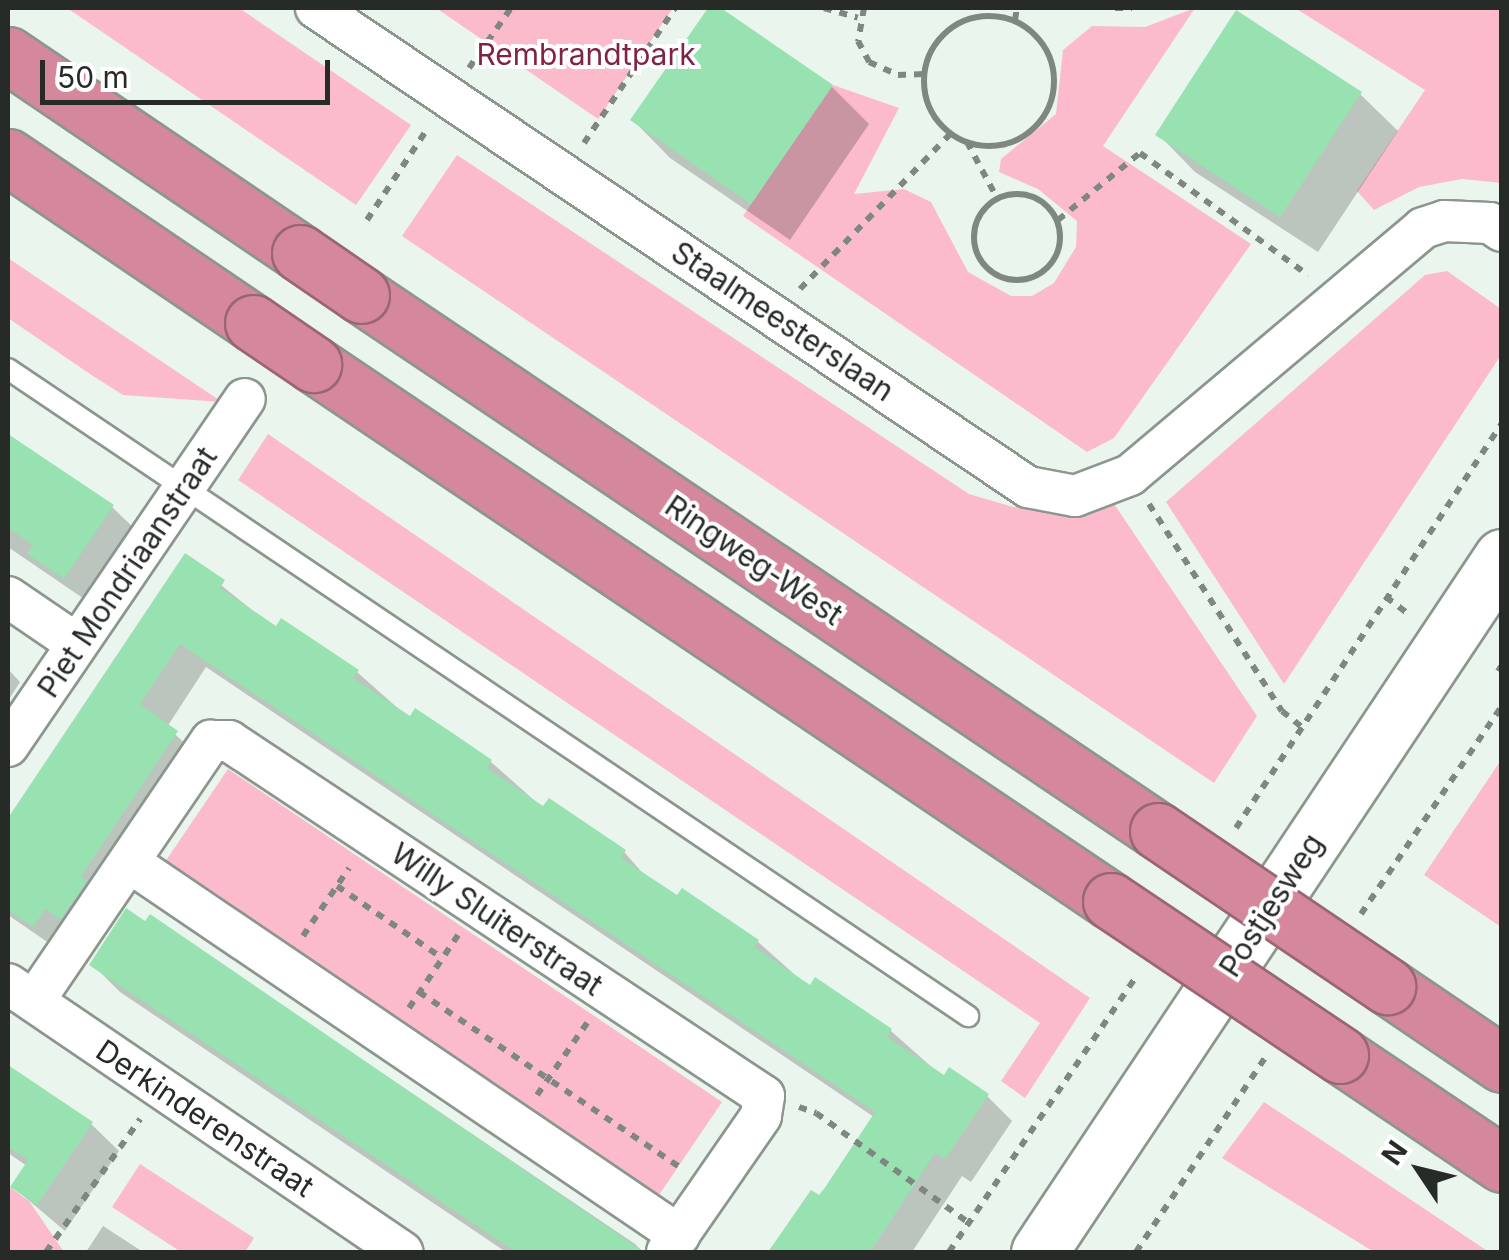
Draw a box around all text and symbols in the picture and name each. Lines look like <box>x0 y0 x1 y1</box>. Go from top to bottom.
park label: Rembrandtpark <box>476 36 696 72</box>
scale bar <box>45 40 335 102</box>
text: 50 m <box>57 59 129 95</box>
street label: Staalmeesterslaan <box>665 233 901 409</box>
street label: Piet Mondriaanstraat <box>30 440 224 704</box>
street label: Ringweg-West <box>659 487 849 633</box>
street label: Postjesweg <box>1211 827 1331 983</box>
street label: Willy Sluiterstraat <box>385 835 609 1003</box>
street label: Derkinderenstraat <box>89 1032 321 1204</box>
north arrow <box>1369 1120 1469 1220</box>
text: N <box>1374 1134 1414 1171</box>

